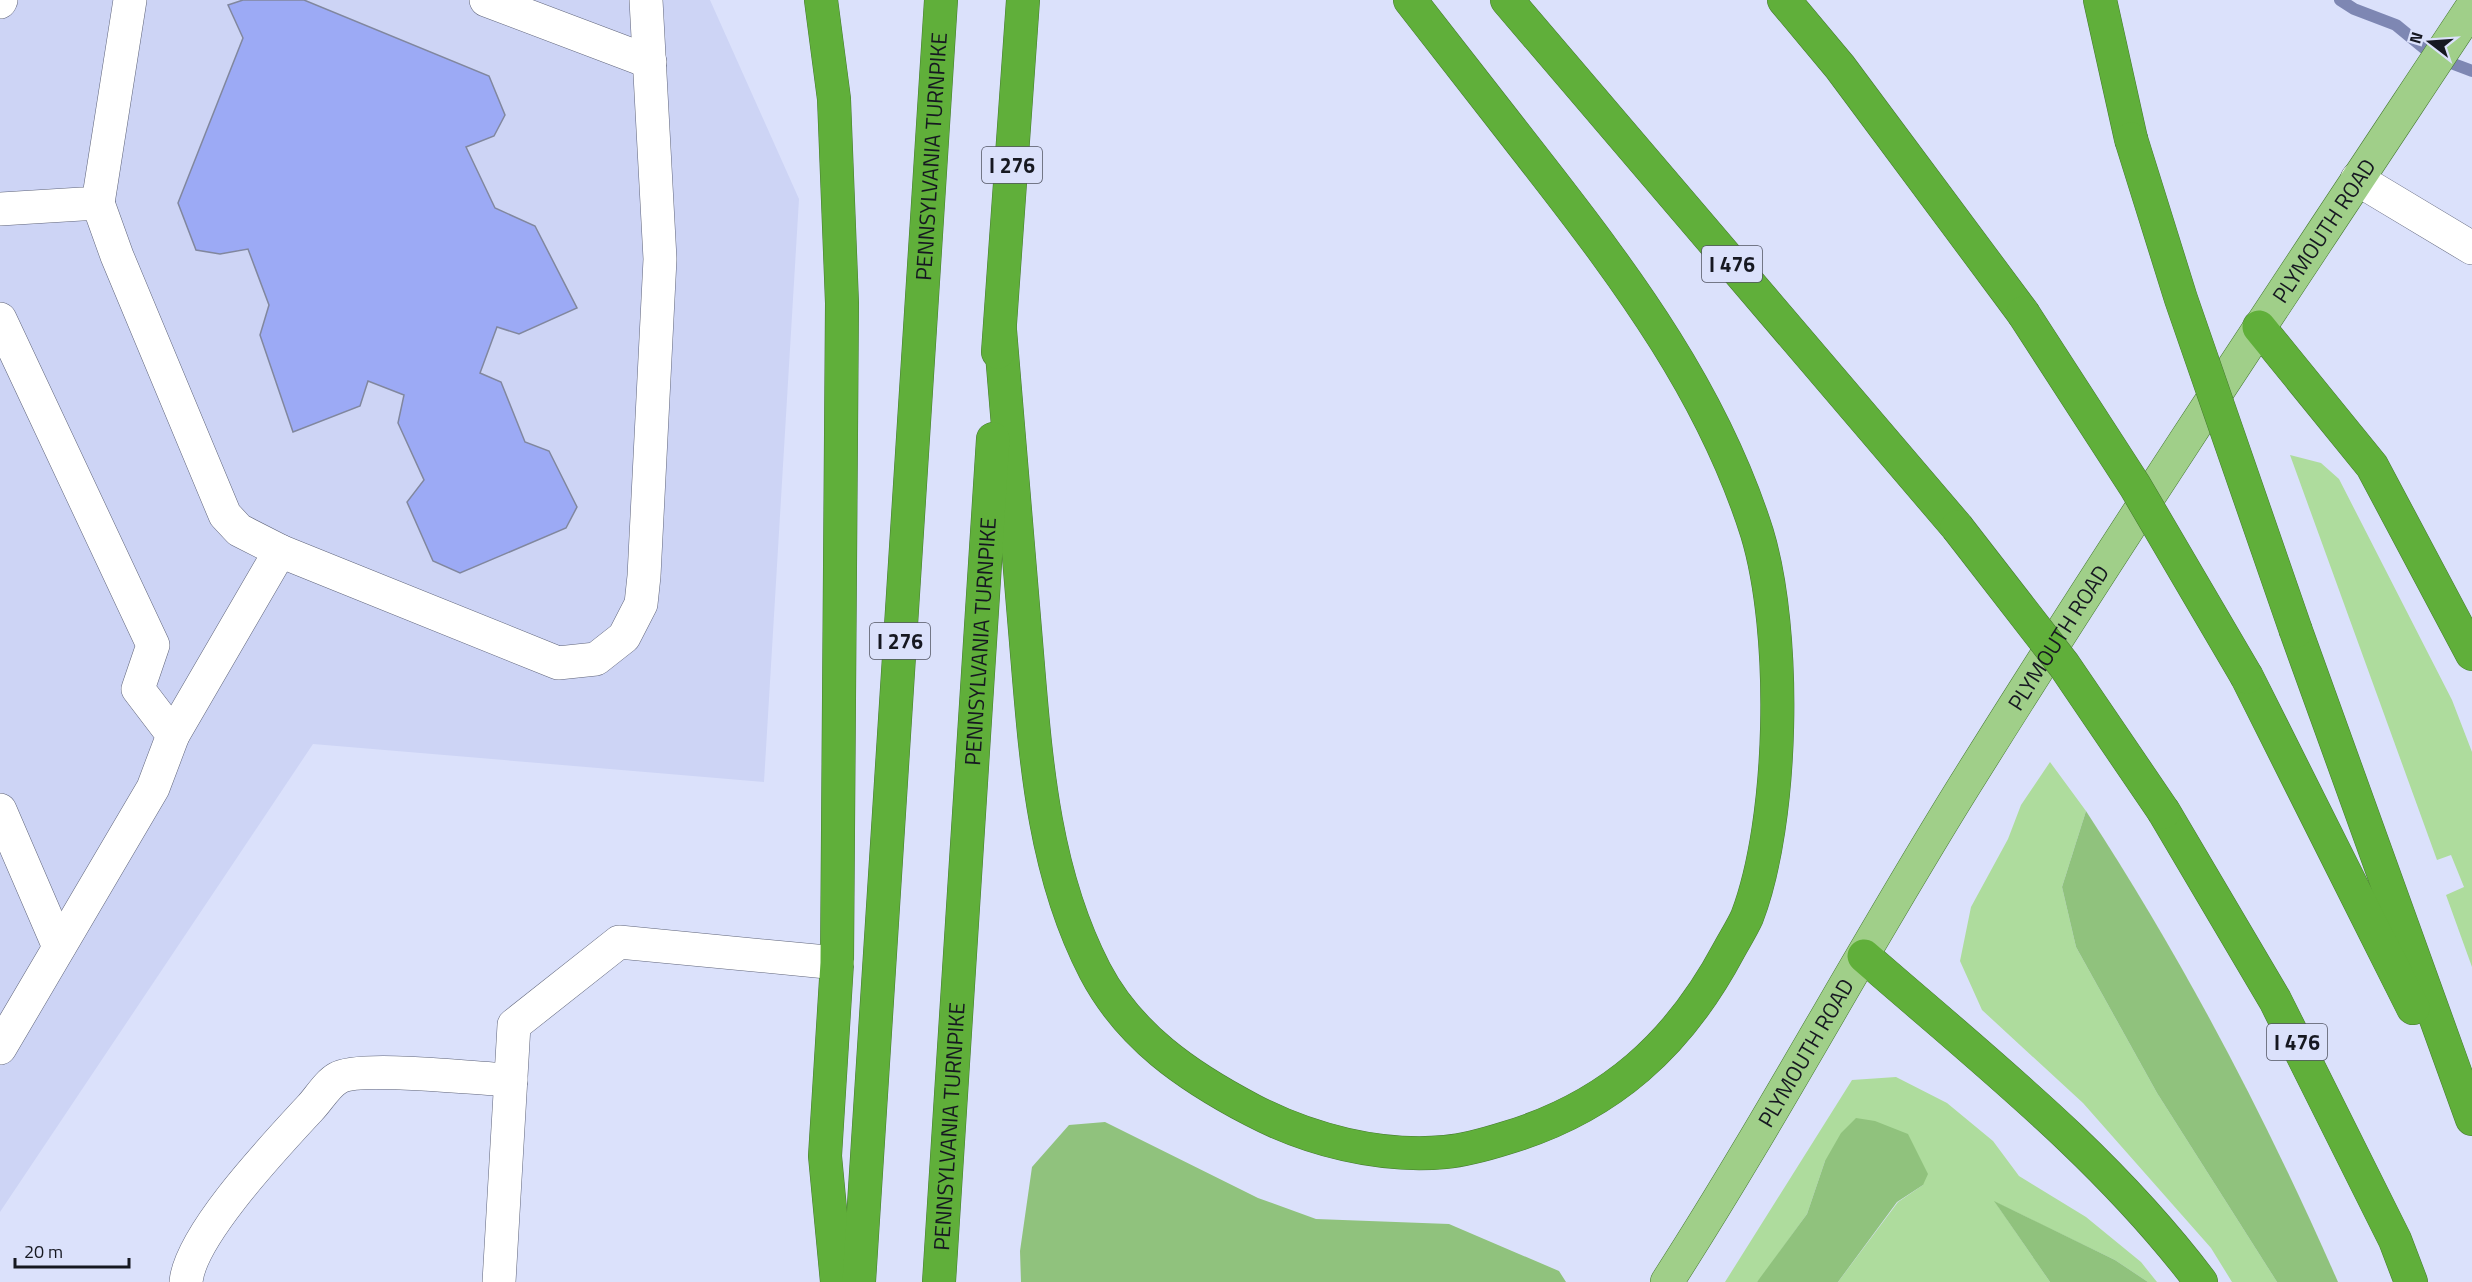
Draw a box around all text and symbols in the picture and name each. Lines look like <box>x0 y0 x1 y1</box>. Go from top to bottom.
north arrow <box>2400 12 2460 72</box>
text: N <box>2403 29 2429 46</box>
street label: PENNSYLVANIA TURNPIKE <box>906 31 956 281</box>
road number: I 276 <box>982 147 1042 183</box>
street label: PLYMOUTH ROAD <box>2263 152 2384 310</box>
road number: I 476 <box>1702 246 1762 282</box>
street label: PENNSYLVANIA TURNPIKE <box>955 516 1005 766</box>
street label: PLYMOUTH ROAD <box>1999 558 2117 717</box>
road number: I 276 <box>870 623 930 659</box>
street label: PLYMOUTH ROAD <box>1749 972 1863 1133</box>
street label: PENNSYLVANIA TURNPIKE <box>924 1001 974 1251</box>
road number: I 476 <box>2267 1024 2327 1060</box>
scale bar <box>15 1231 129 1269</box>
text: 20 m <box>24 1238 63 1265</box>

